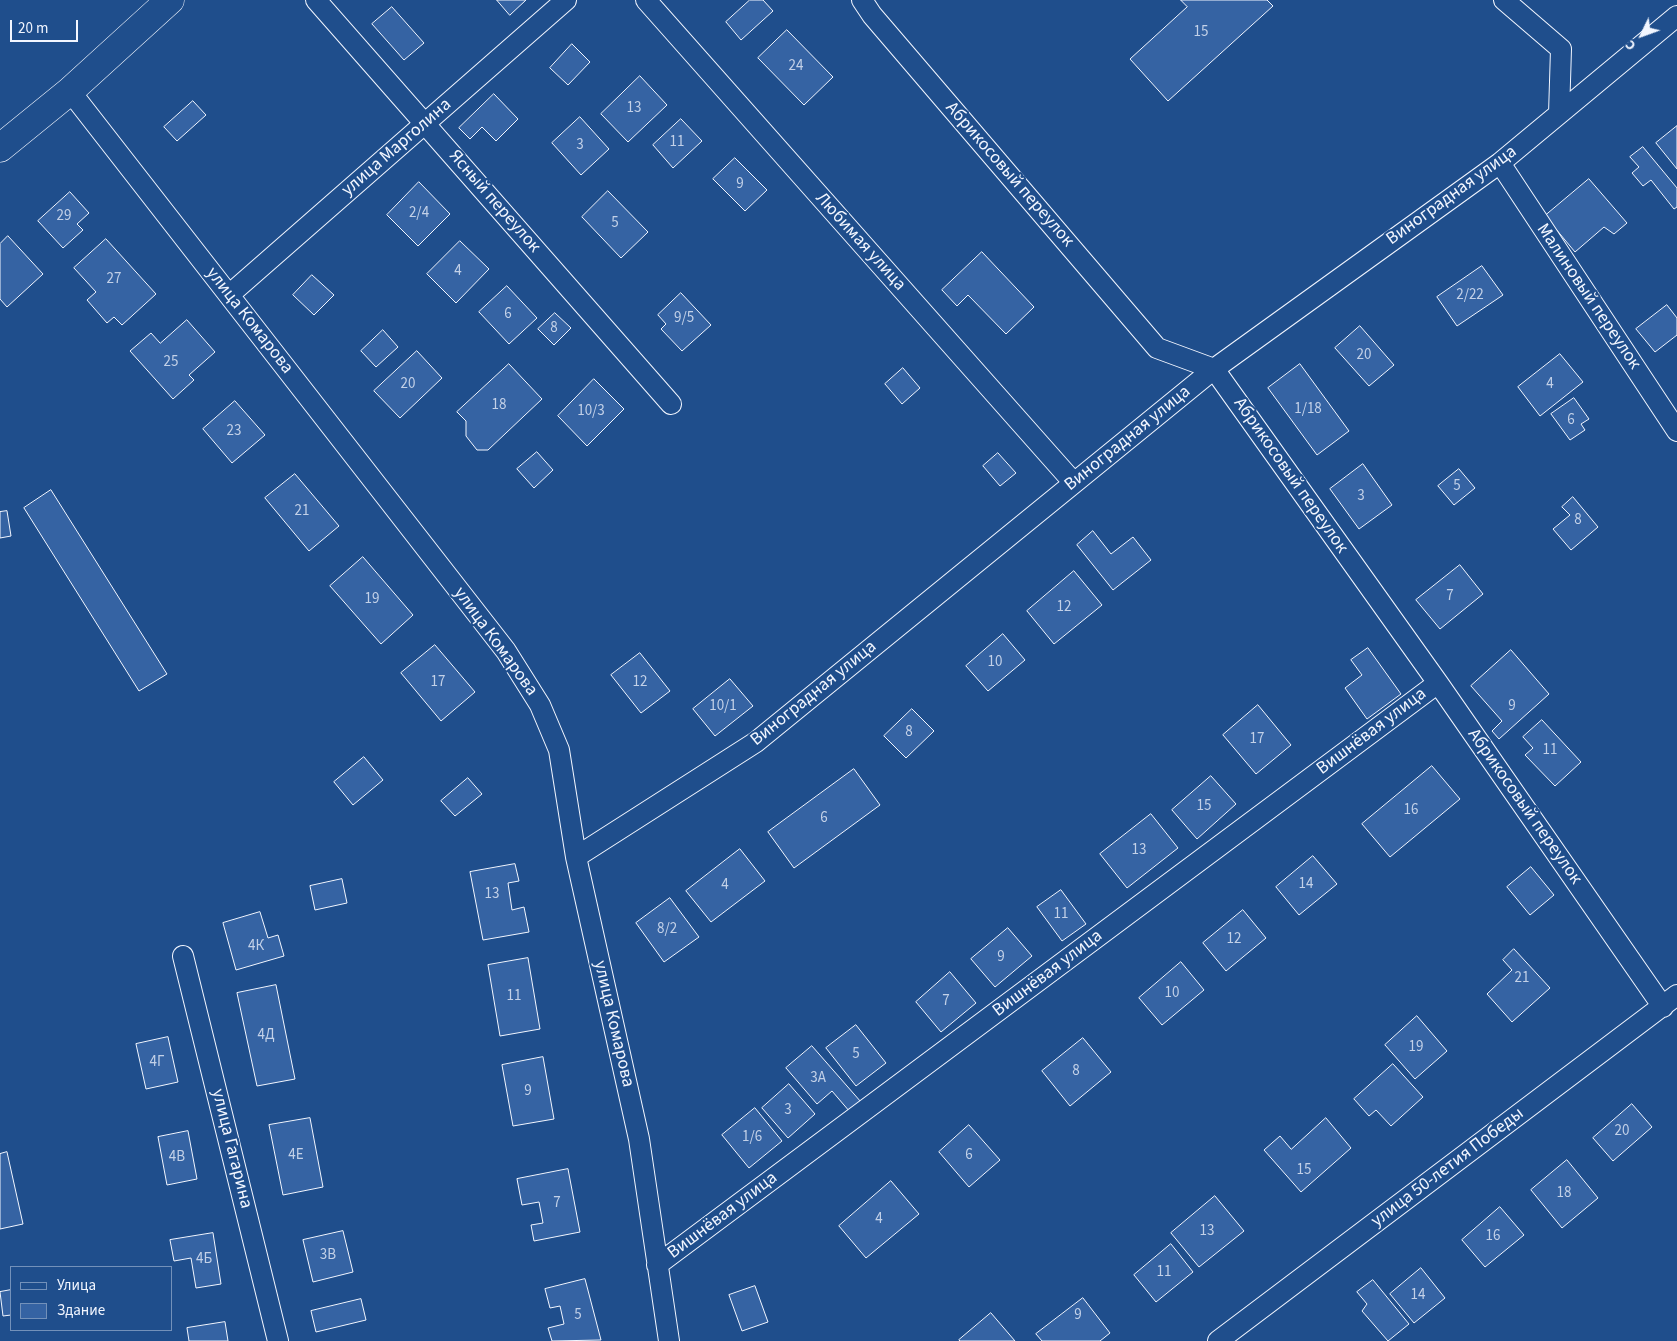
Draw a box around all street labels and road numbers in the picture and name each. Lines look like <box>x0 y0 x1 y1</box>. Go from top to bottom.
street label: улица Марголина <box>338 95 456 201</box>
street label: Абрикосовый переулок <box>940 98 1078 252</box>
street label: Виноградная улица <box>1383 142 1521 250</box>
street label: Ясный переулок <box>444 146 544 258</box>
street label: Любимая улица <box>810 188 910 296</box>
street label: Малиновый переулок <box>1531 220 1645 374</box>
street label: улица Комарова <box>201 263 297 379</box>
street label: Виноградная улица <box>1061 382 1195 496</box>
street label: Абрикосовый переулок <box>1228 394 1352 558</box>
street label: улица Комарова <box>448 583 542 701</box>
street label: Виноградная улица <box>747 637 881 751</box>
street label: Вишнёвая улица <box>1313 684 1431 780</box>
street label: Абрикосовый переулок <box>1462 725 1586 889</box>
street label: Вишнёвая улица <box>989 926 1107 1022</box>
street label: улица Комарова <box>588 959 638 1089</box>
street label: улица Гагарина <box>206 1087 256 1211</box>
street label: улица 50-летия Победы <box>1367 1104 1529 1232</box>
street label: Вишнёвая улица <box>664 1168 782 1264</box>

